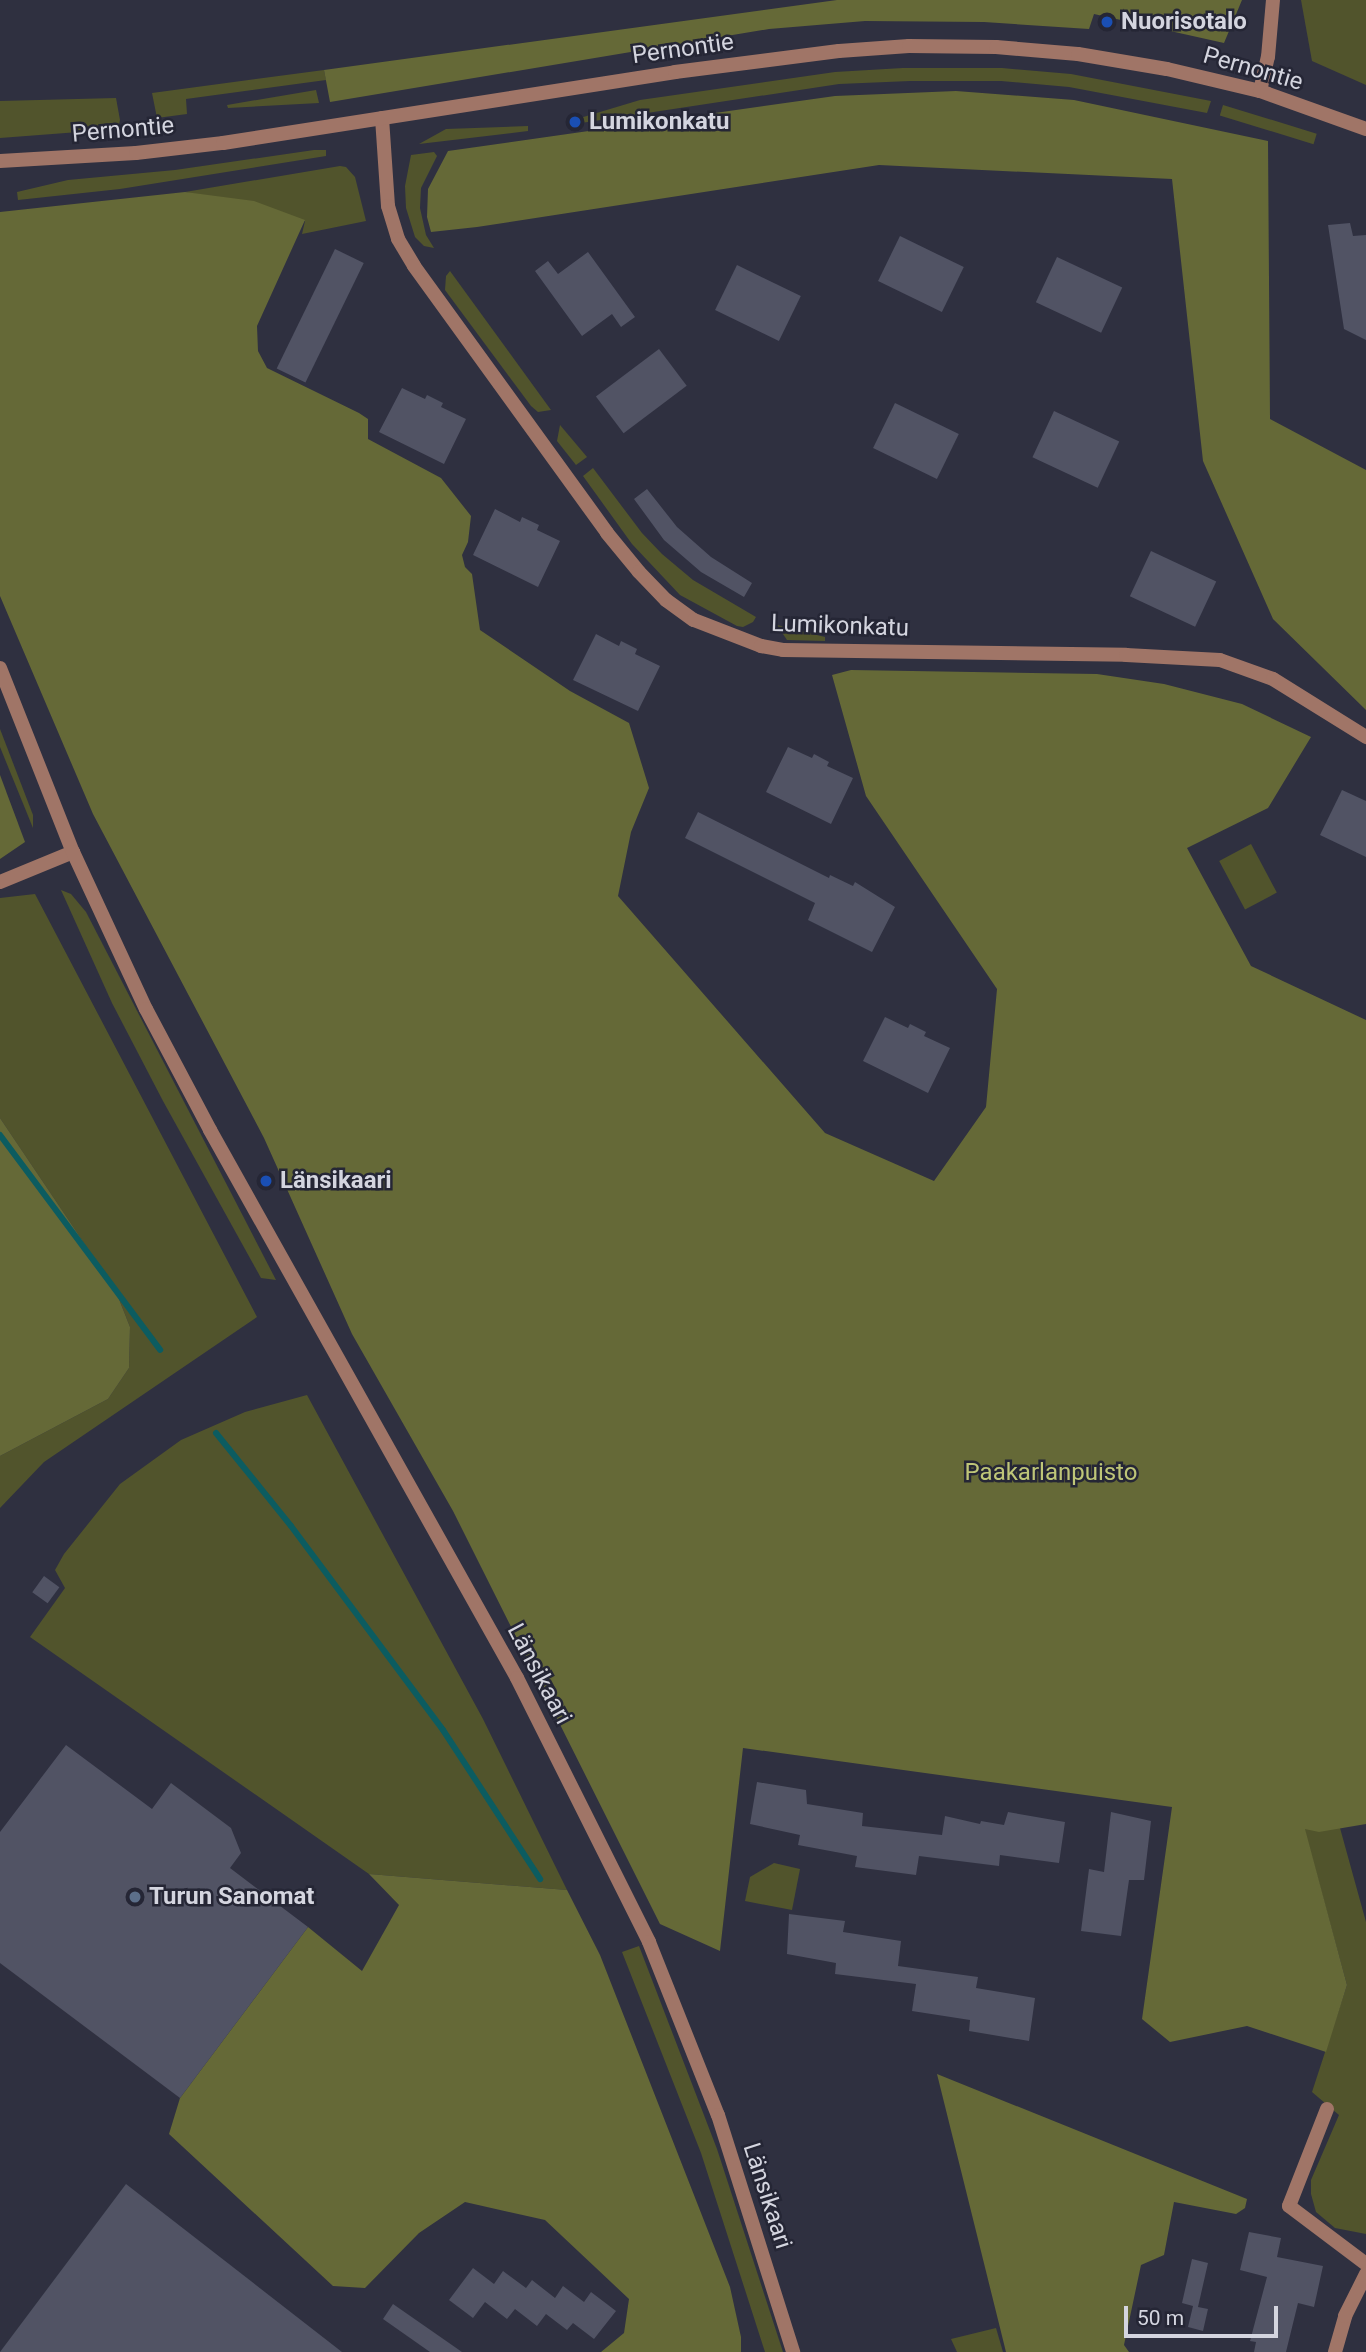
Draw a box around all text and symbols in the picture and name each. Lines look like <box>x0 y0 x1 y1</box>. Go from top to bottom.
place label: Nuorisotalo <box>1121 8 1247 36</box>
marker: Nuorisotalo <box>1099 14 1115 30</box>
street label: Pernontie <box>630 28 736 70</box>
street label: Pernontie <box>1200 41 1306 97</box>
place label: Lumikonkatu <box>589 108 729 136</box>
street label: Pernontie <box>71 111 175 149</box>
marker: Lumikonkatu <box>567 114 583 130</box>
street label: Lumikonkatu <box>771 609 909 643</box>
place label: Länsikaari <box>280 1167 392 1195</box>
marker: Länsikaari <box>258 1173 274 1189</box>
park label: Paakarlanpuisto <box>965 1459 1137 1487</box>
street label: Länsikaari <box>501 1619 577 1729</box>
place label: Turun Sanomat <box>149 1883 314 1911</box>
marker: Turun Sanomat <box>127 1889 143 1905</box>
street label: Länsikaari <box>736 2139 798 2253</box>
scale bar <box>1128 2292 1282 2336</box>
text: 50 m <box>1137 2306 1184 2330</box>

